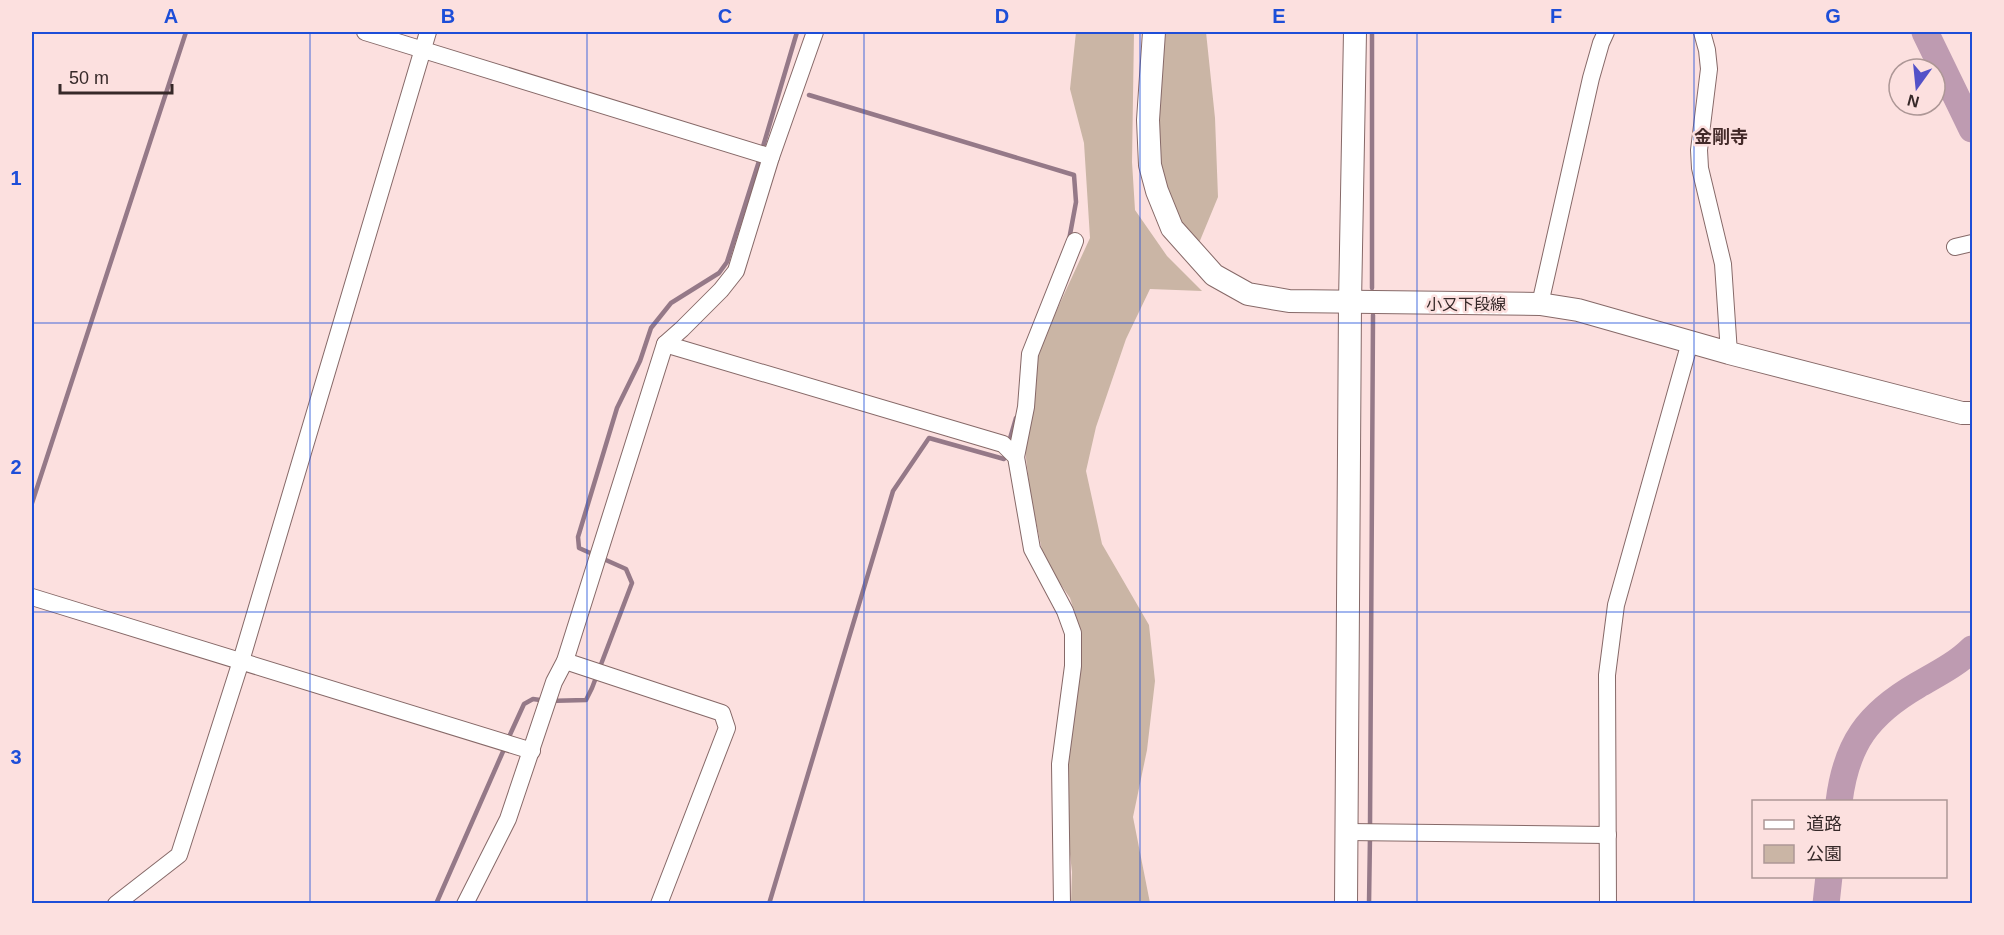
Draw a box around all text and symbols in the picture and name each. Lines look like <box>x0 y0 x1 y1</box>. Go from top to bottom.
text: A <box>164 5 178 27</box>
text: B <box>441 5 455 27</box>
text: C <box>718 5 732 27</box>
text: D <box>995 5 1009 27</box>
text: E <box>1272 5 1286 27</box>
text: F <box>1550 5 1562 27</box>
text: G <box>1825 5 1841 27</box>
scale bar <box>60 57 172 95</box>
north arrow <box>1887 57 1947 117</box>
text: 50 m <box>69 68 109 88</box>
text: N <box>1905 91 1921 111</box>
district label: 金剛寺 <box>1694 127 1748 147</box>
text: 1 <box>10 167 22 189</box>
street label: 小又下段線 <box>1426 296 1506 313</box>
text: 2 <box>10 456 22 478</box>
text: 3 <box>10 746 22 768</box>
legend <box>1752 800 1947 878</box>
text: 道路 <box>1806 814 1842 834</box>
text: 公園 <box>1806 844 1842 864</box>

